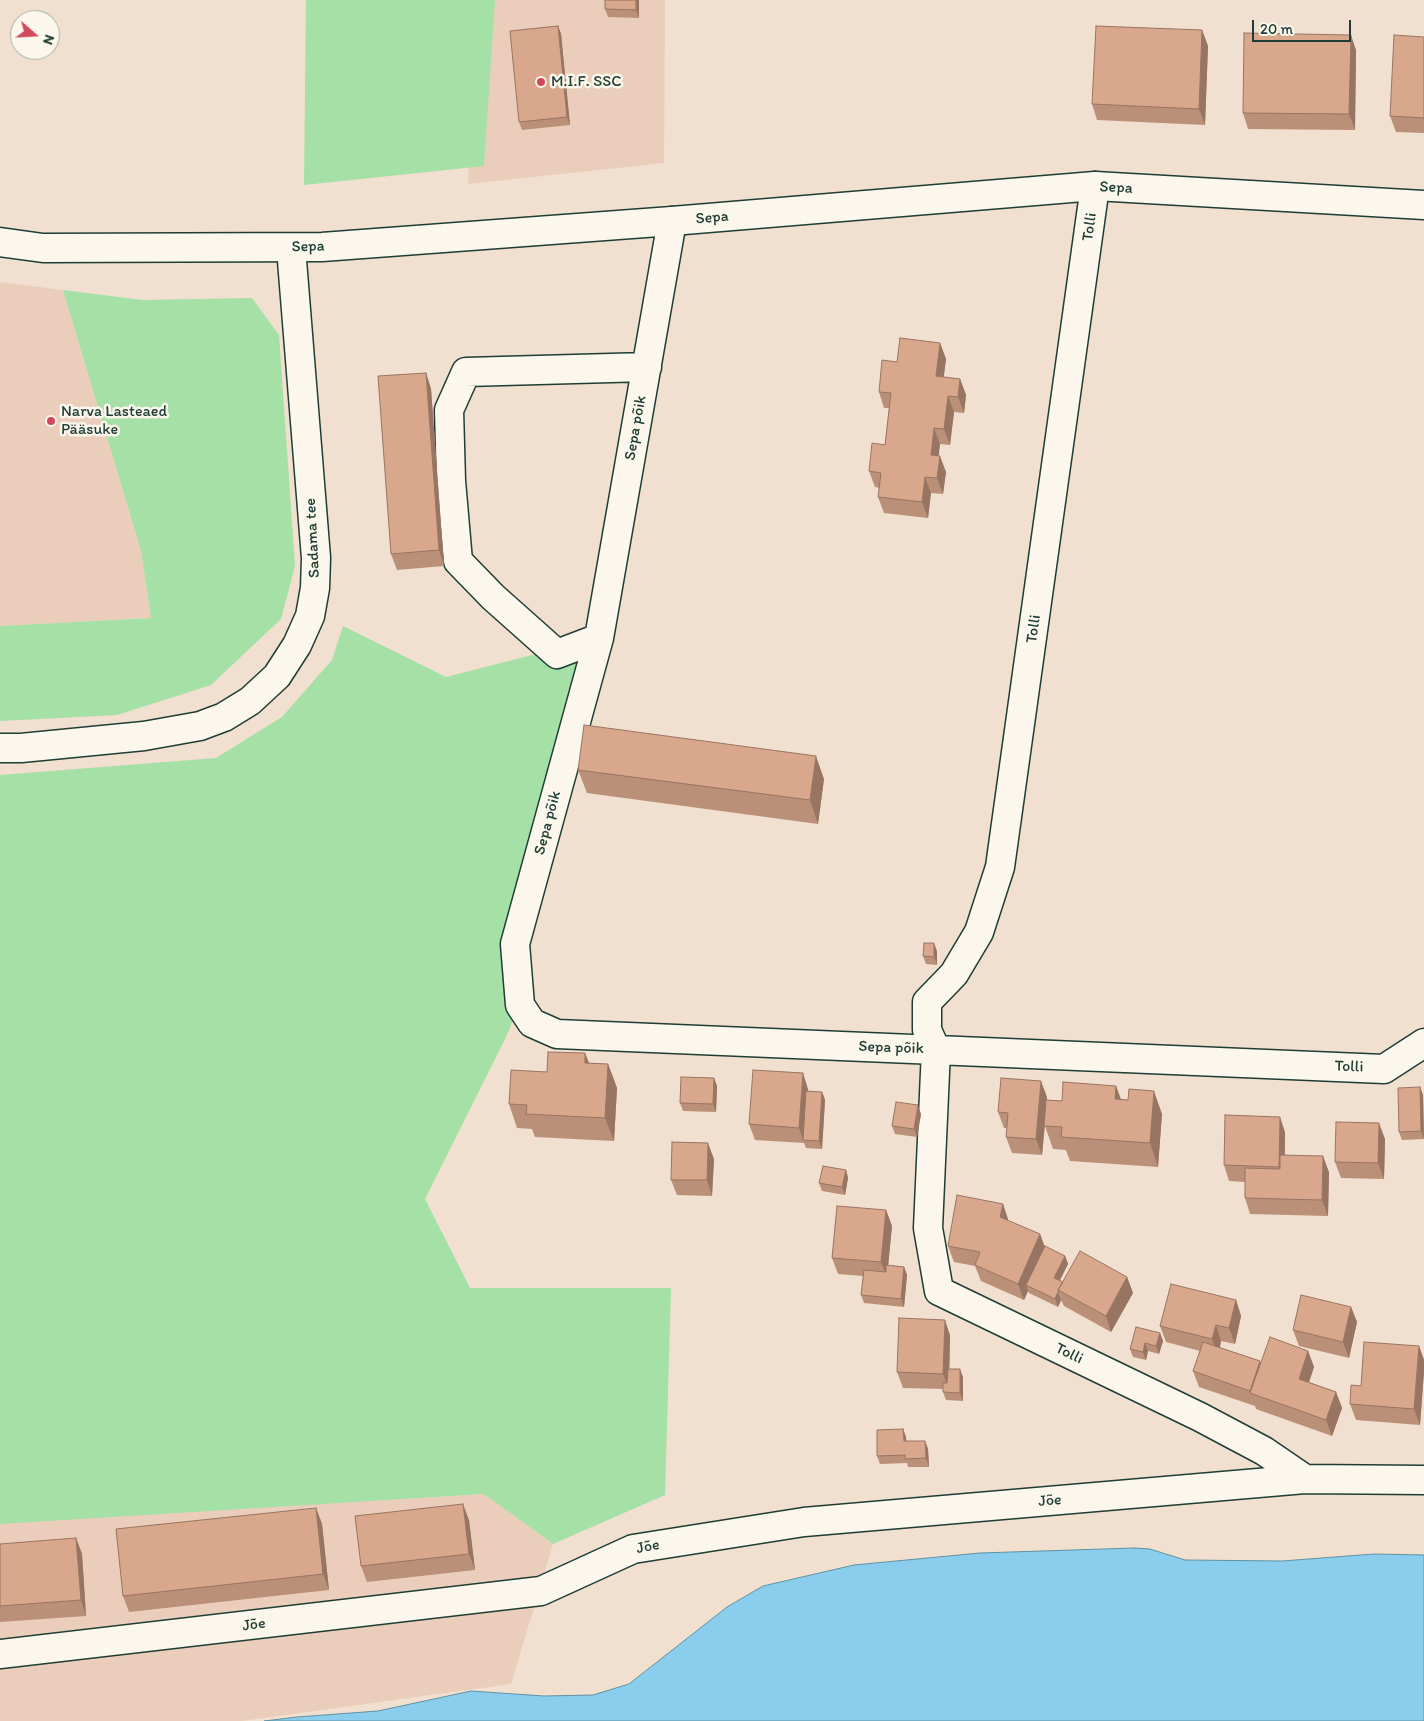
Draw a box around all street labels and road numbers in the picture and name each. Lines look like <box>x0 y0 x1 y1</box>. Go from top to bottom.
street label: Sepa <box>1099 178 1133 198</box>
street label: Sepa <box>695 207 729 229</box>
street label: Tolli <box>1078 211 1102 243</box>
street label: Sepa <box>291 237 325 257</box>
street label: Sepa põik <box>621 394 651 462</box>
street label: Sadama tee <box>301 498 325 578</box>
street label: Tolli <box>1022 613 1046 645</box>
street label: Sepa põik <box>530 789 566 857</box>
street label: Sepa põik <box>858 1037 924 1059</box>
street label: Tolli <box>1334 1057 1364 1077</box>
street label: Tolli <box>1052 1339 1086 1369</box>
street label: Jõe <box>1038 1490 1062 1512</box>
street label: Jõe <box>635 1535 661 1559</box>
street label: Jõe <box>241 1614 267 1636</box>

